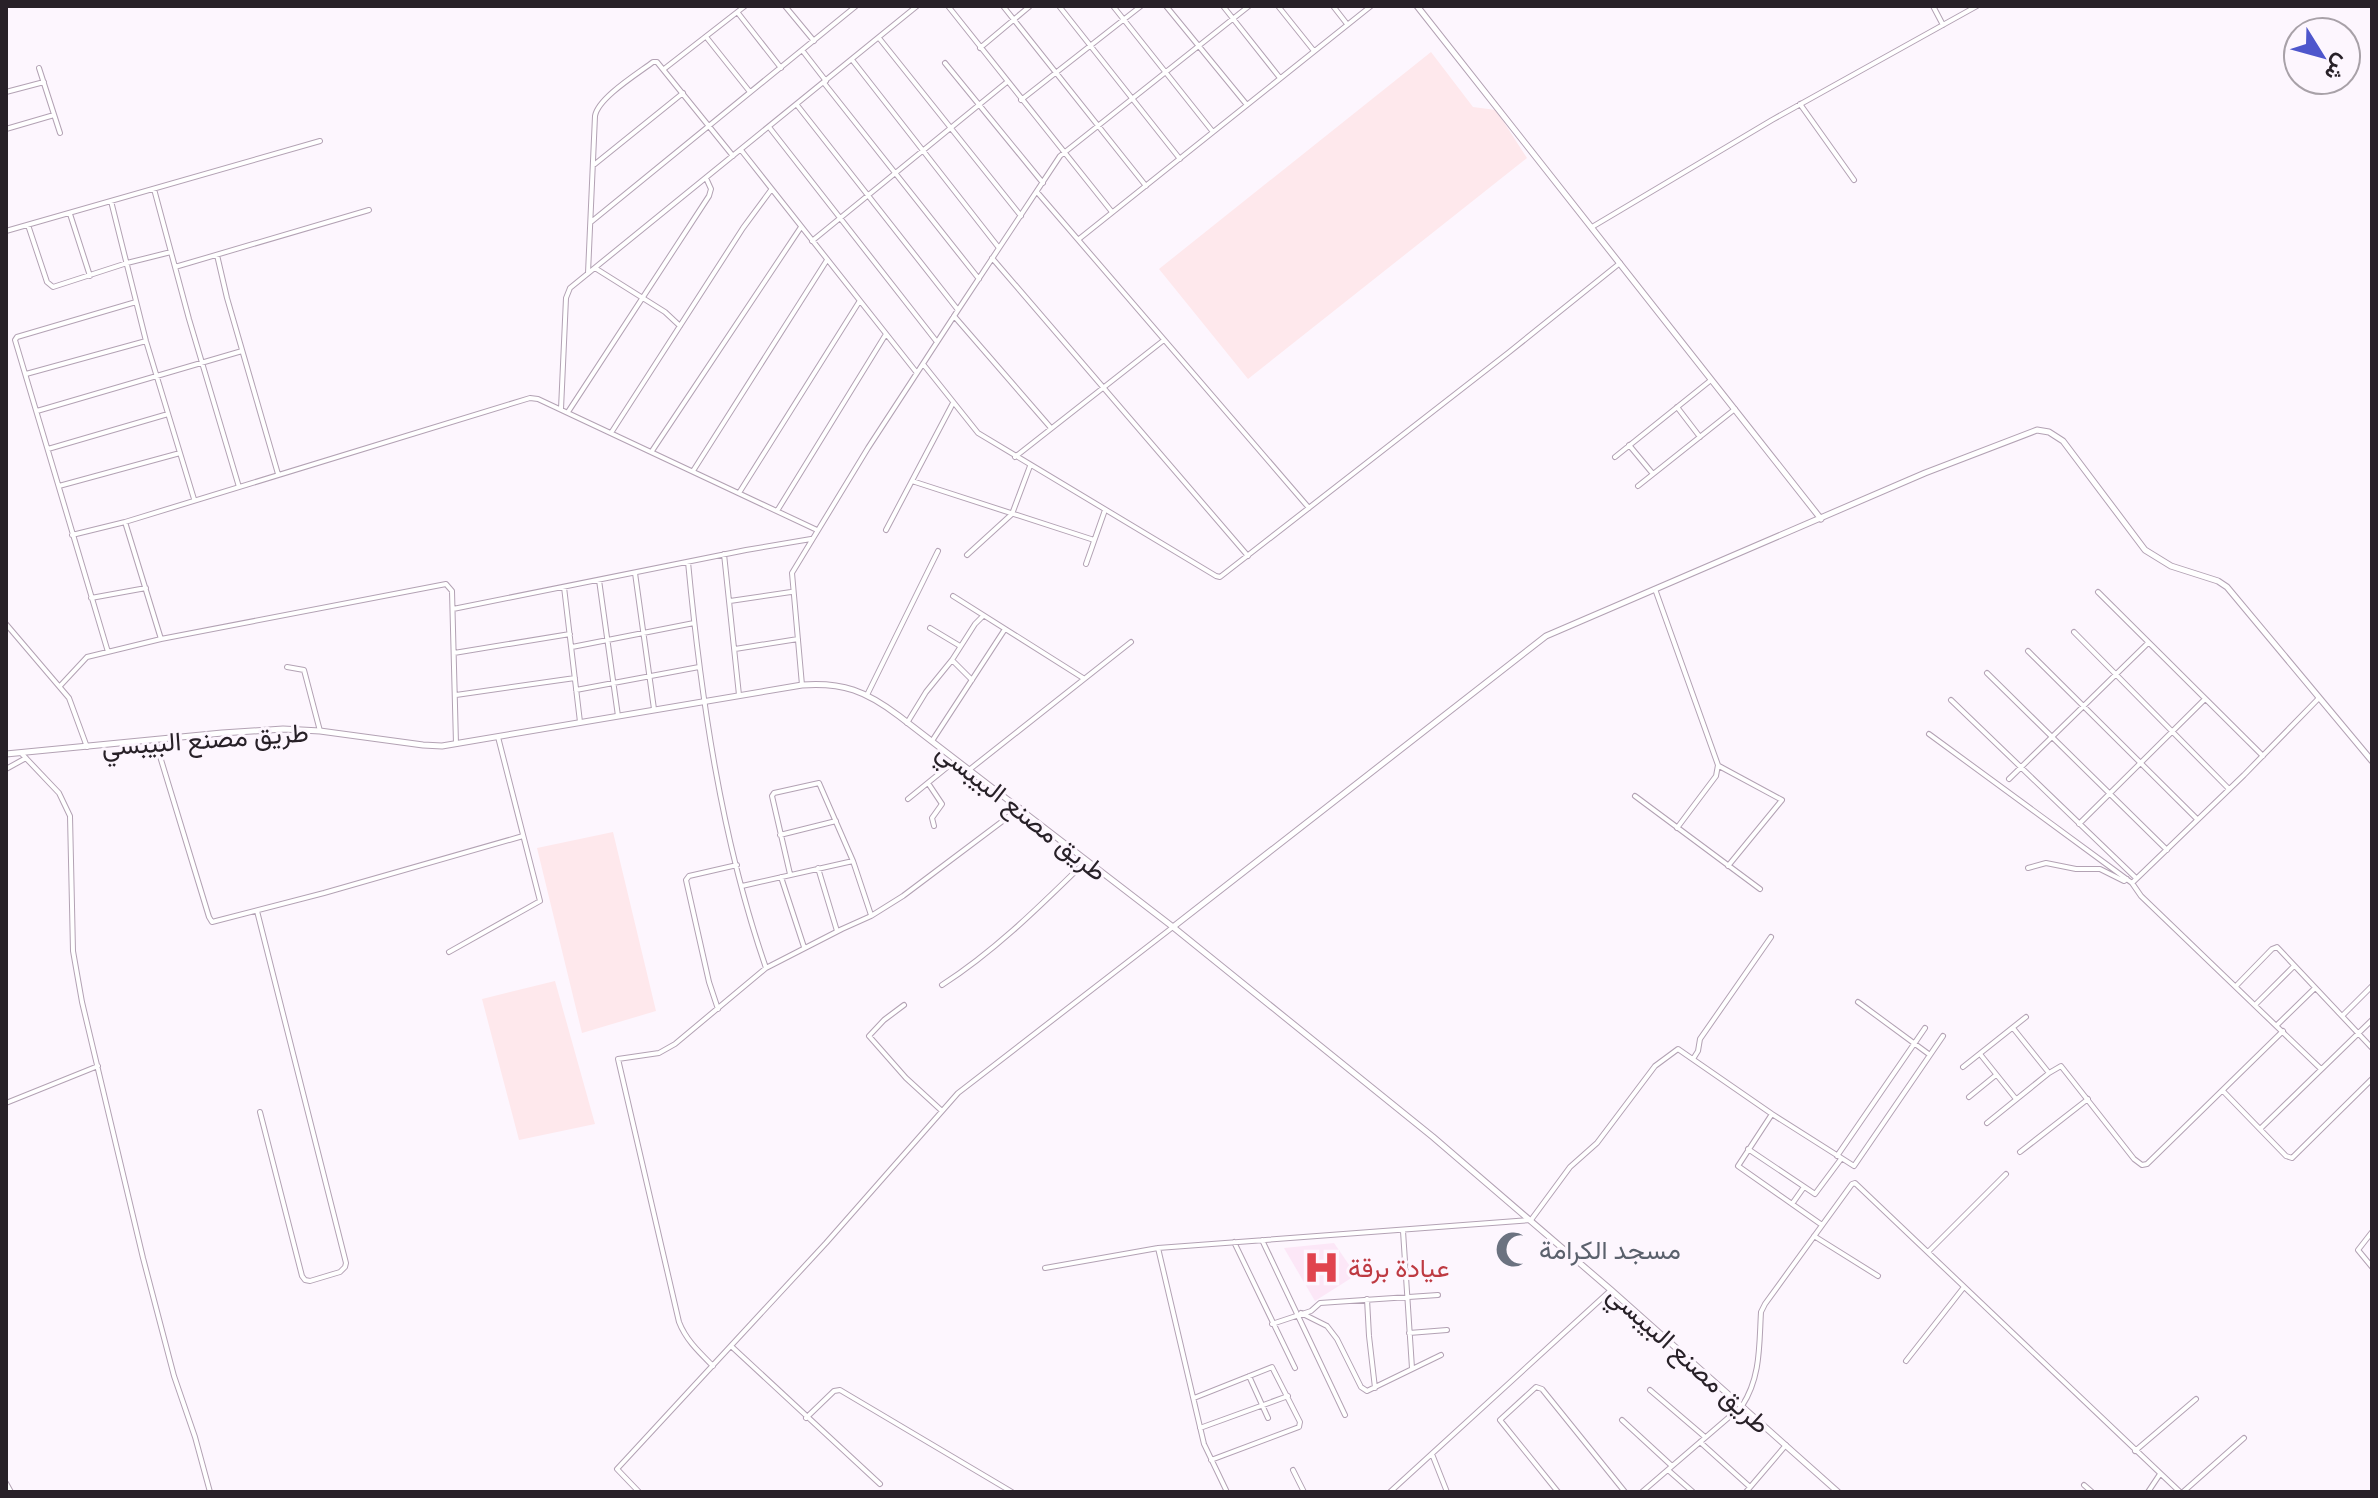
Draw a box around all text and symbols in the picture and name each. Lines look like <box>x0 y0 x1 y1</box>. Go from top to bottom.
north arrow <box>2282 16 2362 96</box>
text: ش <box>2319 49 2356 86</box>
street label: طريق مصنع البيبسي <box>101 717 310 768</box>
street label: طريق مصنع البيبسي <box>927 736 1113 892</box>
mosque icon: مسجد الكرامة <box>1494 1230 1532 1268</box>
place label: مسجد الكرامة <box>1539 1235 1681 1266</box>
hospital icon: عيادة برقة <box>1303 1248 1341 1286</box>
place label: عيادة برقة <box>1348 1253 1450 1284</box>
street label: طريق مصنع البيبسي <box>1598 1279 1776 1444</box>

